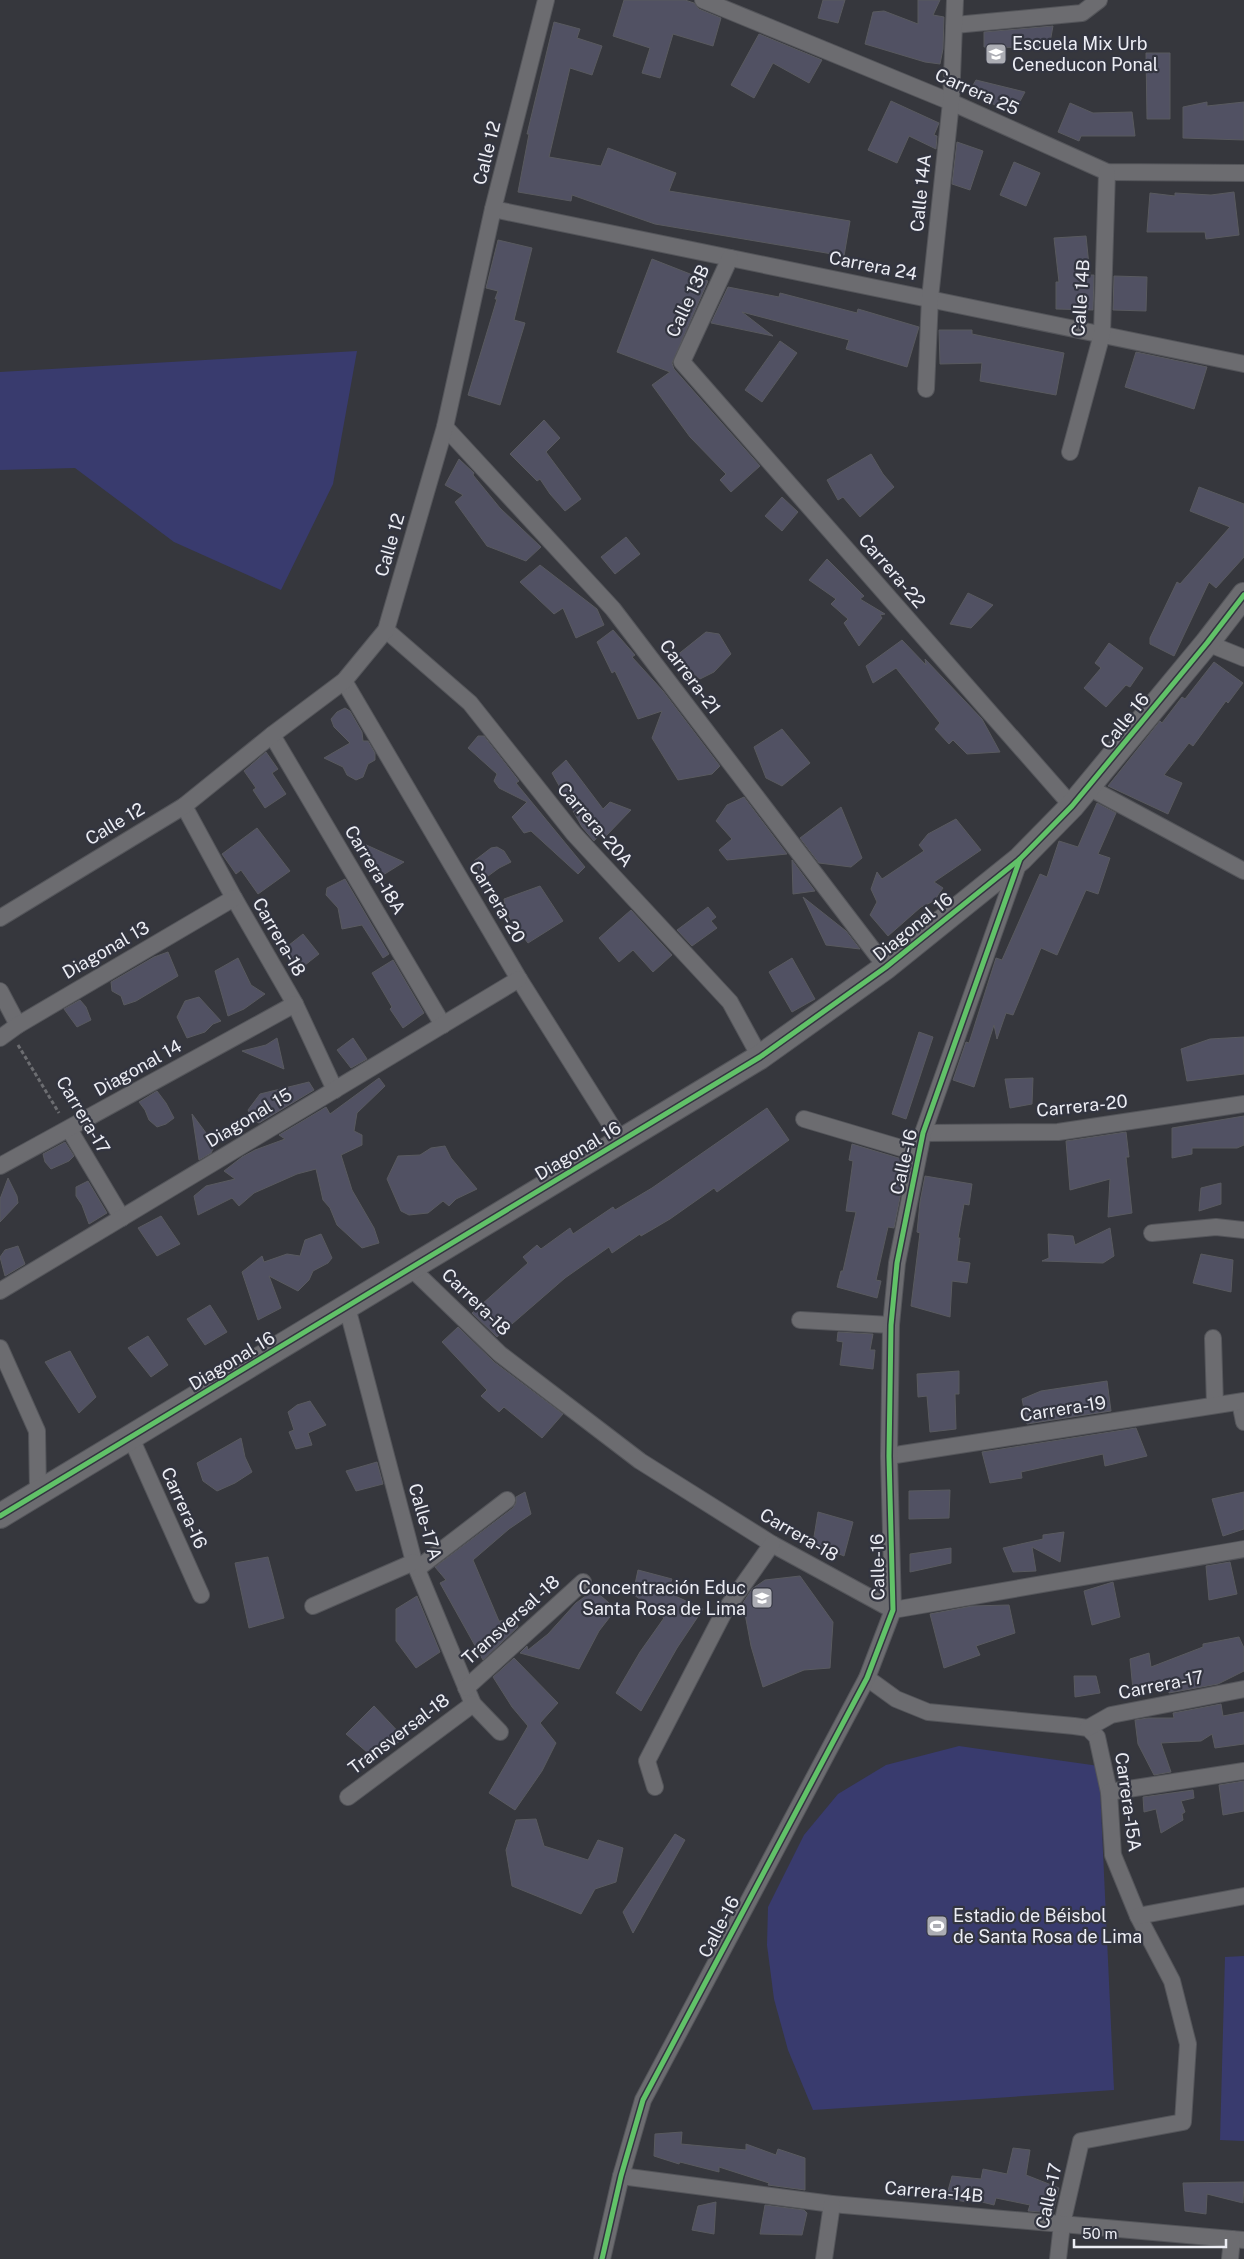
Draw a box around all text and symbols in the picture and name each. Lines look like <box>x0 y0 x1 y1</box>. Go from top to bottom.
place label: Escuela Mix Urb Ceneducon Ponal <box>1012 33 1158 75</box>
school or university icon: Escuela Mix Urb Ceneducon Ponal <box>984 42 1008 66</box>
street label: Carrera 25 <box>932 64 1022 119</box>
street label: Calle 12 <box>468 119 505 187</box>
street label: Calle 14A <box>906 153 935 233</box>
street label: Carrera 24 <box>827 247 919 284</box>
street label: Calle 14B <box>1067 259 1094 337</box>
street label: Calle 13B <box>662 261 713 340</box>
street label: Calle 12 <box>370 511 409 579</box>
street label: Carrera-22 <box>855 529 930 612</box>
street label: Carrera-21 <box>656 635 725 718</box>
street label: Calle 16 <box>1096 689 1153 753</box>
street label: Carrera-20A <box>553 778 638 871</box>
street label: Calle 12 <box>82 798 148 849</box>
street label: Carrera-18A <box>341 821 410 918</box>
street label: Carrera-20 <box>465 857 530 946</box>
street label: Diagonal 16 <box>869 888 957 965</box>
street label: Carrera-18 <box>248 894 310 980</box>
street label: Diagonal 13 <box>59 916 153 983</box>
street label: Diagonal 14 <box>90 1035 185 1100</box>
street label: Carrera-17 <box>52 1072 115 1157</box>
street label: Diagonal 15 <box>202 1084 296 1152</box>
street label: Carrera-20 <box>1035 1090 1129 1121</box>
street label: Diagonal 16 <box>531 1117 625 1184</box>
street label: Calle-16 <box>886 1127 921 1197</box>
street label: Carrera-18 <box>438 1264 515 1340</box>
street label: Diagonal 16 <box>185 1327 279 1394</box>
street label: Carrera-19 <box>1018 1391 1108 1426</box>
street label: Carrera-16 <box>157 1464 212 1552</box>
street label: Calle-17A <box>404 1481 447 1563</box>
street label: Carrera-18 <box>756 1504 842 1566</box>
street label: Calle-16 <box>866 1533 889 1601</box>
street label: Transversal -18 <box>458 1570 564 1669</box>
place label: Concentración Educ Santa Rosa de Lima <box>578 1577 746 1619</box>
school or university icon: Concentración Educ Santa Rosa de Lima <box>750 1586 774 1610</box>
street label: Carrera-17 <box>1116 1666 1205 1703</box>
street label: Transversal-18 <box>344 1689 453 1778</box>
street label: Carrera-15A <box>1111 1751 1146 1853</box>
street label: Calle-16 <box>694 1892 744 1961</box>
place label: Estadio de Béisbol de Santa Rosa de Lima <box>953 1905 1142 1947</box>
sports icon: Estadio de Béisbol de Santa Rosa de Lima <box>925 1914 949 1938</box>
street label: Calle-17 <box>1031 2161 1066 2231</box>
street label: Carrera-14B <box>884 2177 984 2206</box>
scale bar <box>1074 2216 1226 2248</box>
text: 50 m <box>1082 2225 1117 2242</box>

